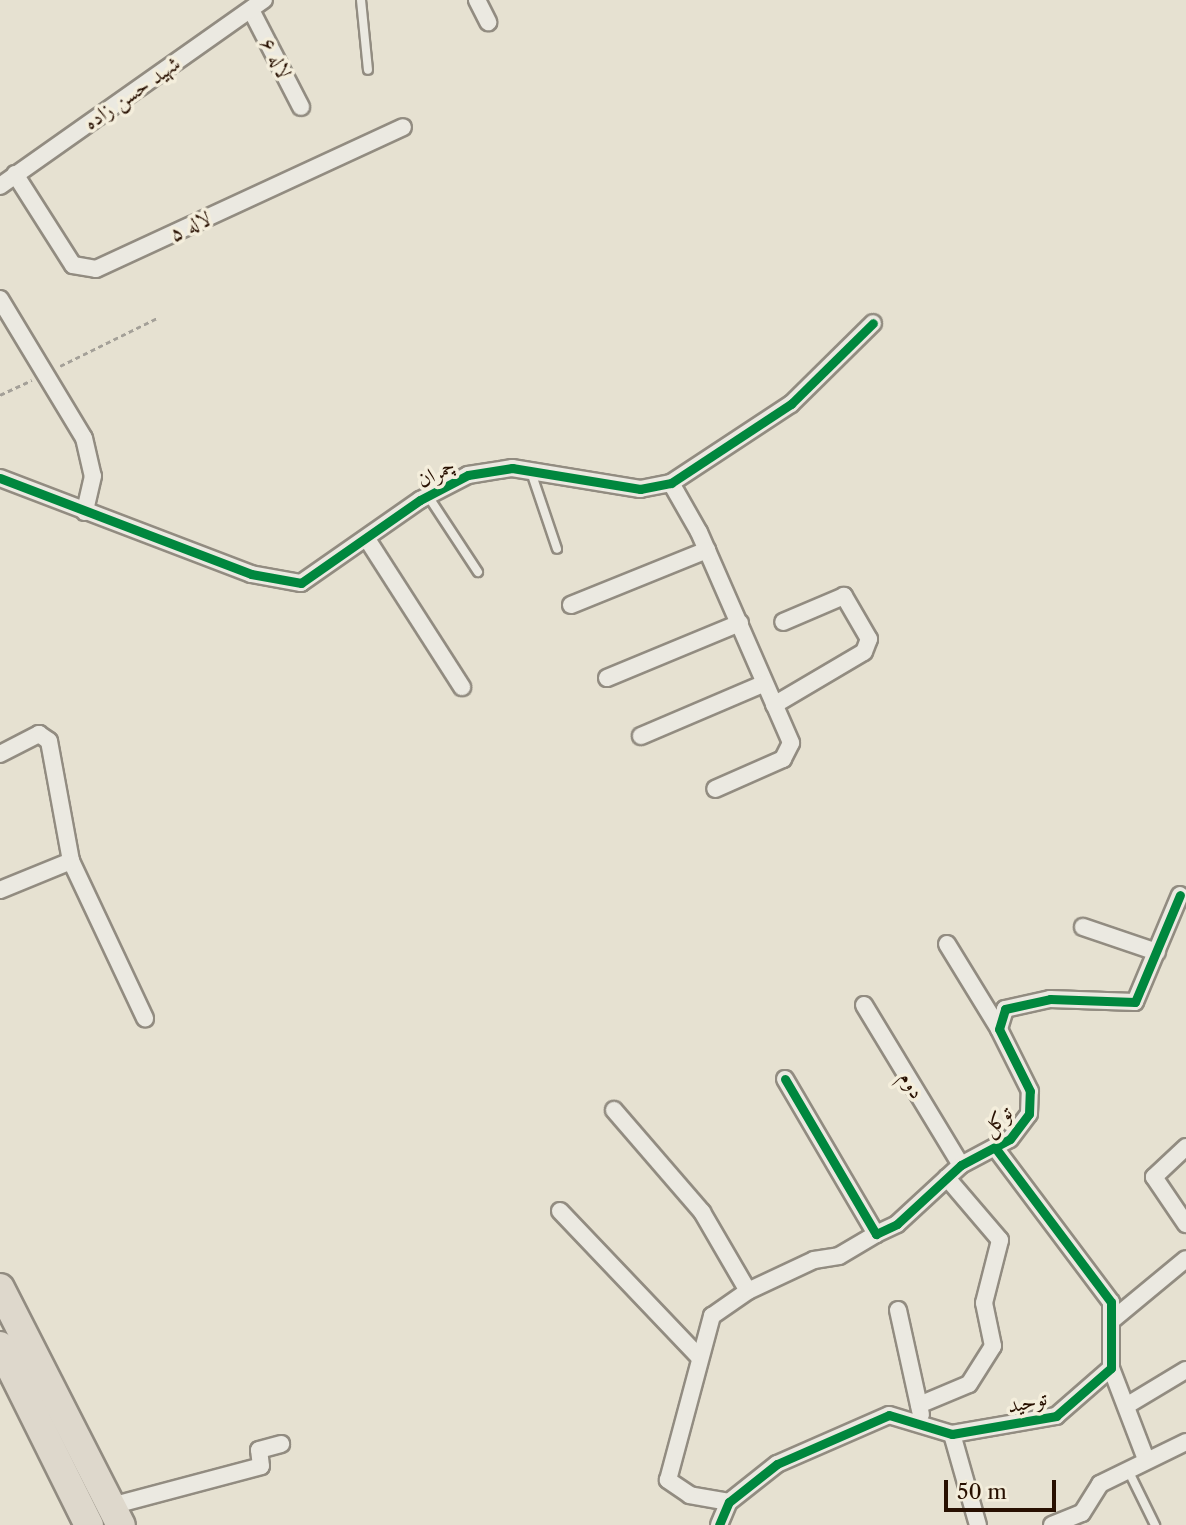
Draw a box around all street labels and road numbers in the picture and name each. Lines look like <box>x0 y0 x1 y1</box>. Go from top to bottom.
street label: لاله ۶ <box>255 33 297 83</box>
street label: شهید حسن زاده <box>79 51 185 135</box>
street label: لاله ۵ <box>165 206 215 246</box>
street label: چمران <box>413 453 459 493</box>
street label: دوم <box>894 1067 930 1103</box>
street label: توکل <box>976 1100 1018 1142</box>
street label: توحید <box>1005 1385 1049 1419</box>

